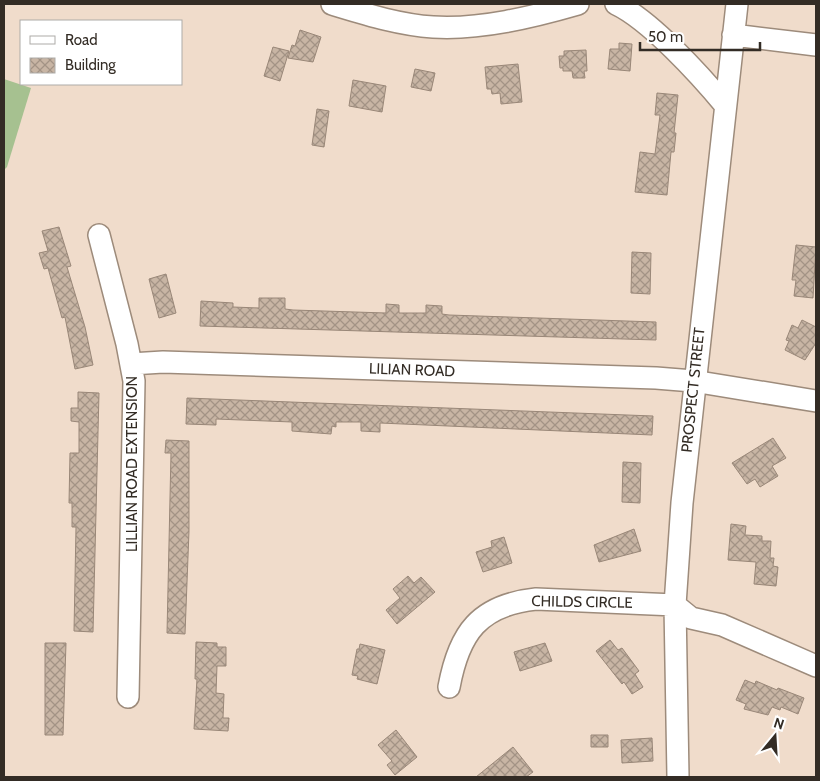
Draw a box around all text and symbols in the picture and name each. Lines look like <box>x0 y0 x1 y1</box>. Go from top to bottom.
legend <box>20 20 182 85</box>
scale bar <box>640 20 760 52</box>
text: 50 m <box>648 28 683 46</box>
text: Road <box>65 31 98 49</box>
text: Building <box>65 56 116 74</box>
street label: PROSPECT STREET <box>677 327 709 453</box>
street label: LILIAN ROAD <box>368 359 456 381</box>
street label: LILLIAN ROAD EXTENSION <box>123 376 141 552</box>
street label: CHILDS CIRCLE <box>531 592 633 612</box>
north arrow <box>750 711 800 761</box>
text: N <box>772 714 787 734</box>

